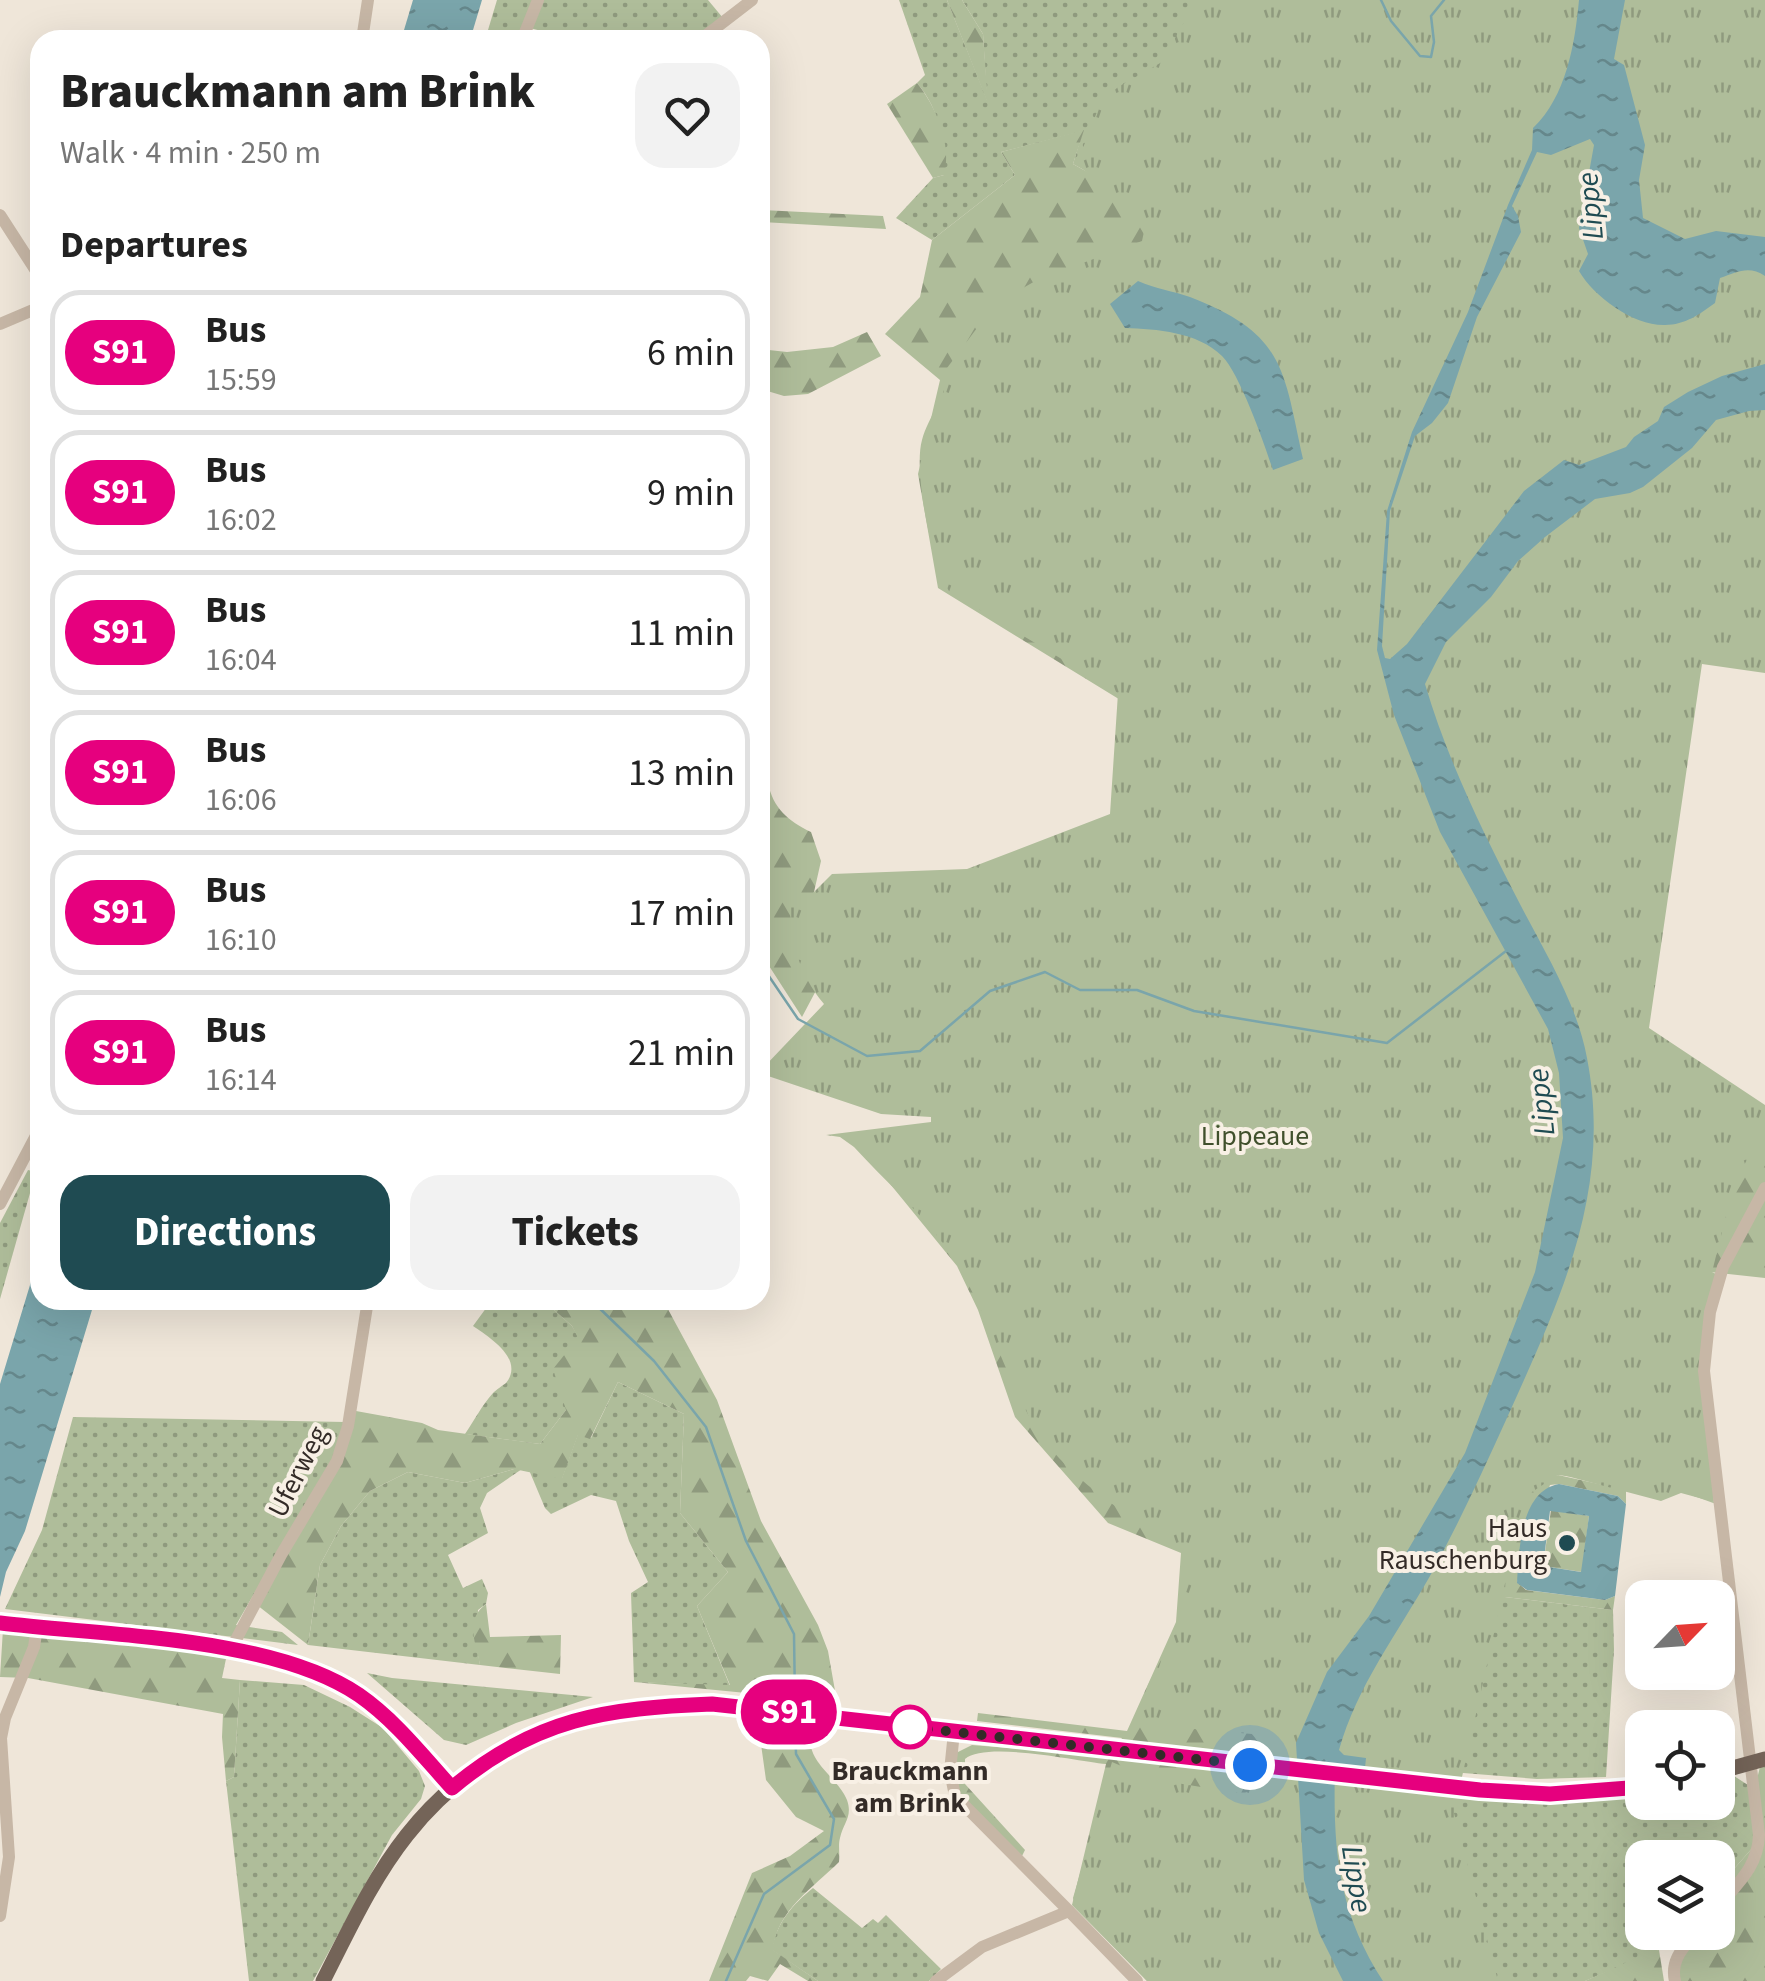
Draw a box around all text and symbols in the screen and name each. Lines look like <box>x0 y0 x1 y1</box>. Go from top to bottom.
text: Brauckmann am Brink <box>60 58 535 126</box>
button: heart <box>635 63 740 168</box>
text: Walk · 4 min · 250 m <box>60 130 321 176</box>
water label: Lippe <box>1566 170 1615 241</box>
text: Departures <box>60 218 248 272</box>
text: Bus <box>205 303 266 357</box>
text: 6 min <box>647 326 735 380</box>
text: S91 <box>92 327 148 377</box>
text: 15:59 <box>205 357 277 403</box>
text: Bus <box>205 443 266 497</box>
text: 9 min <box>647 466 735 520</box>
text: S91 <box>92 467 148 517</box>
text: 16:02 <box>205 497 277 543</box>
text: Bus <box>205 583 266 637</box>
text: 11 min <box>628 606 735 660</box>
text: S91 <box>92 607 148 657</box>
text: 16:04 <box>205 637 277 683</box>
text: Bus <box>205 723 266 777</box>
text: 13 min <box>628 746 735 800</box>
text: S91 <box>92 747 148 797</box>
text: 16:06 <box>205 777 277 823</box>
text: Bus <box>205 863 266 917</box>
text: 17 min <box>628 886 735 940</box>
text: S91 <box>92 887 148 937</box>
text: 16:10 <box>205 917 277 963</box>
text: Bus <box>205 1003 266 1057</box>
text: 21 min <box>628 1026 735 1080</box>
text: S91 <box>92 1027 148 1077</box>
text: 16:14 <box>205 1057 277 1103</box>
water label: Lippe <box>1517 1066 1566 1138</box>
park label: Lippeaue <box>1201 1116 1309 1156</box>
button: Directions <box>60 1175 390 1290</box>
button: Tickets <box>410 1175 740 1290</box>
street label: Uferweg <box>258 1419 338 1524</box>
place label: Haus Rauschenburg <box>1379 1508 1547 1580</box>
marker: Haus Rauschenburg <box>1556 1532 1578 1554</box>
north arrow <box>1625 1580 1735 1690</box>
map controls <box>1625 1580 1735 1950</box>
line badge: S91 <box>732 1680 846 1744</box>
text: S91 <box>761 1687 817 1737</box>
marker: Brauckmann am Brink <box>889 1706 931 1748</box>
button: locate <box>1625 1710 1735 1820</box>
your location <box>1225 1740 1275 1790</box>
place label: Brauckmann am Brink <box>831 1751 989 1823</box>
button: layers <box>1625 1840 1735 1950</box>
water label: Lippe <box>1330 1842 1383 1916</box>

